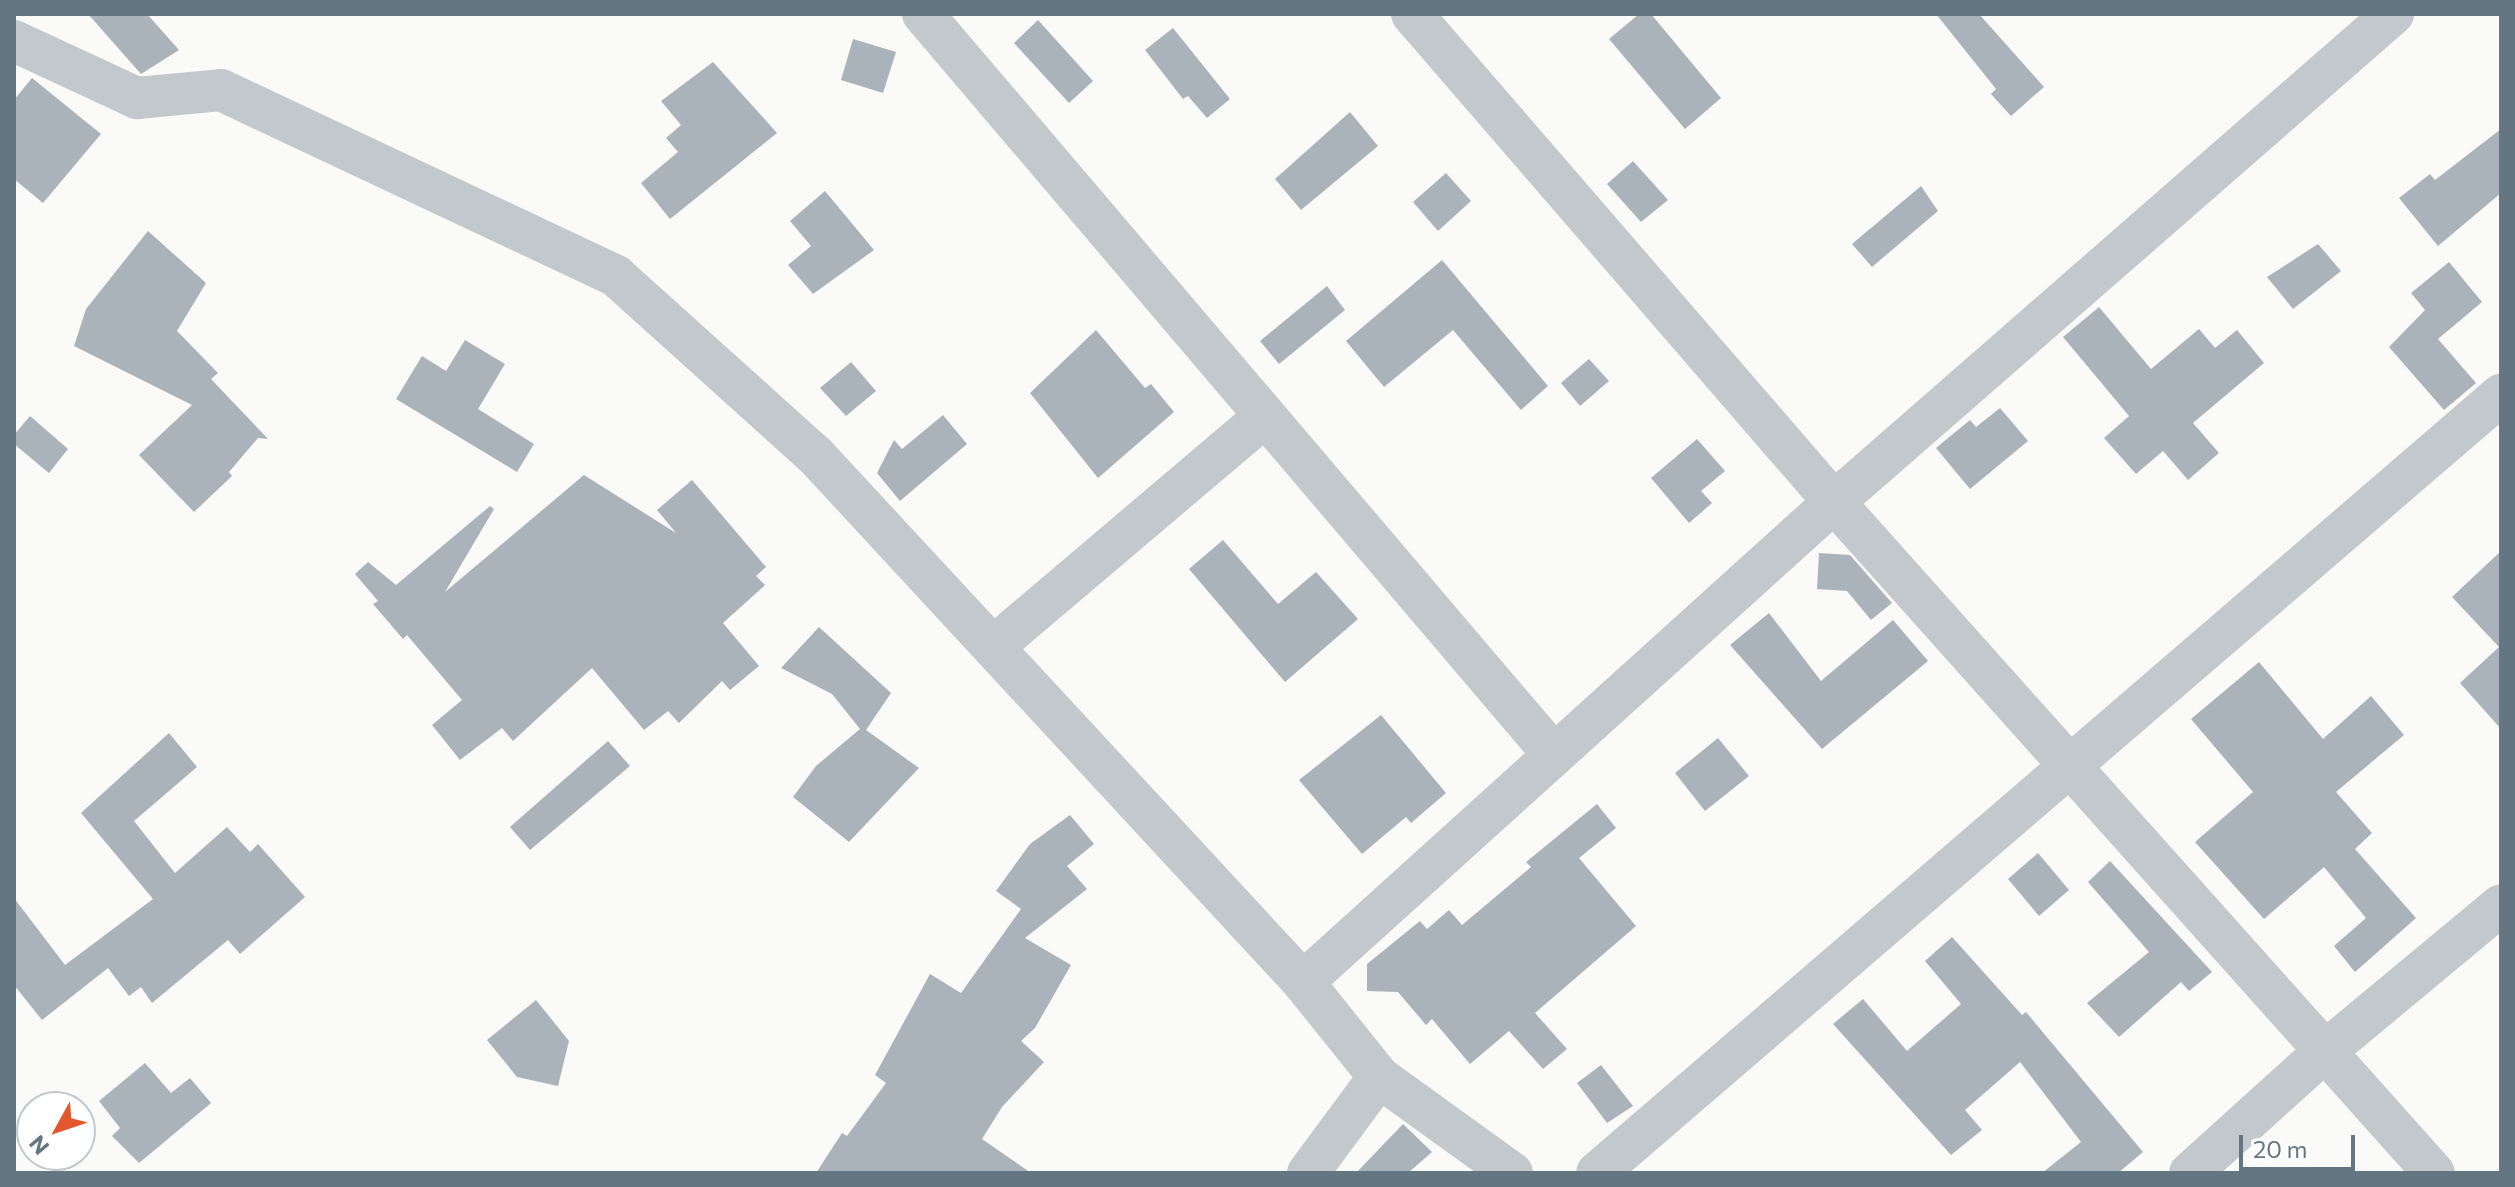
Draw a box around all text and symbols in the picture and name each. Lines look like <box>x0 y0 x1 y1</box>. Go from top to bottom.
north arrow <box>16 1091 96 1171</box>
scale bar <box>2243 1119 2359 1169</box>
text: N <box>23 1130 54 1160</box>
text: 20 m <box>2253 1134 2307 1163</box>

